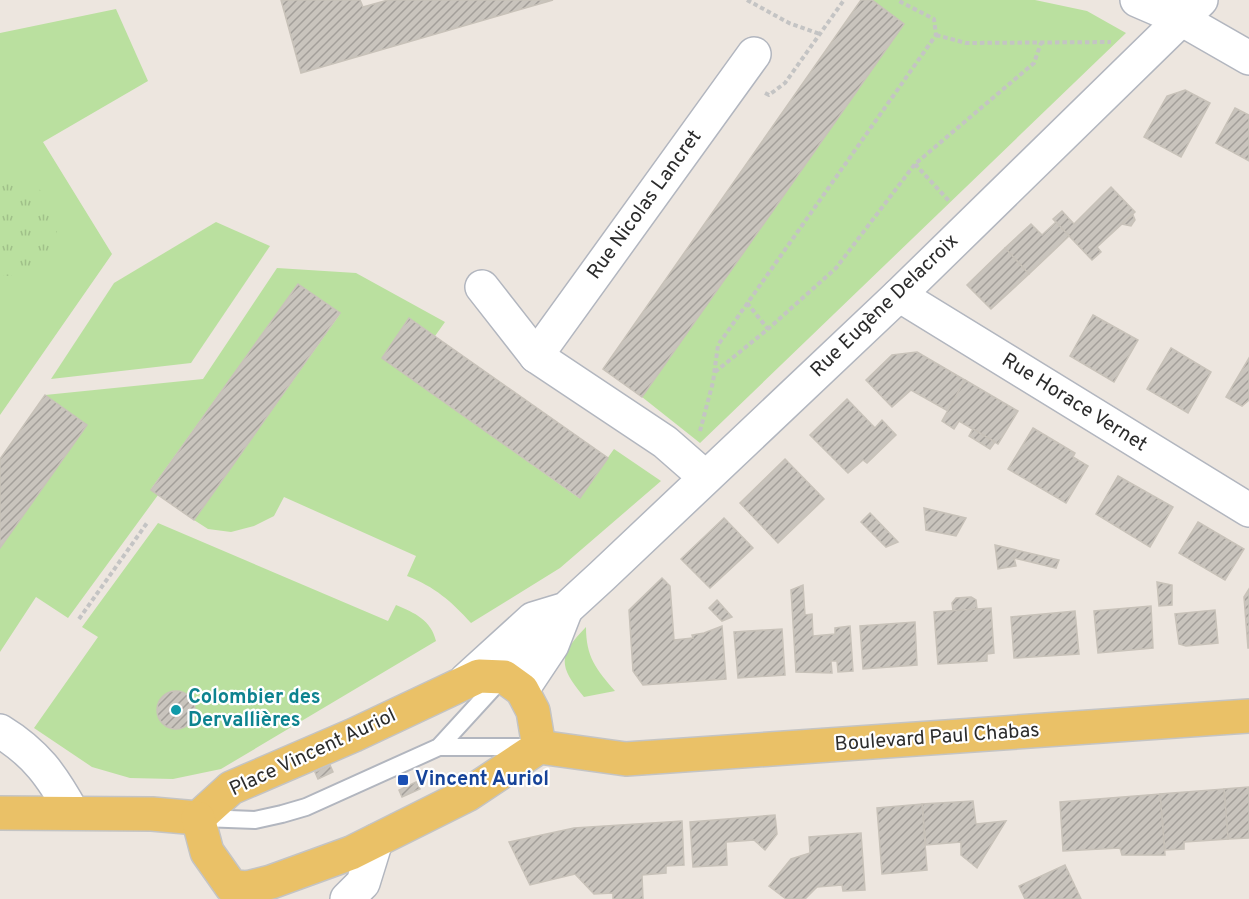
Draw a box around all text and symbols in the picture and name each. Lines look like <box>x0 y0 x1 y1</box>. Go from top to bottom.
street label: Rue Nicolas Lancret <box>582 125 708 285</box>
street label: Rue Eugène Delacroix <box>805 229 965 383</box>
street label: Rue Horace Vernet <box>996 348 1152 458</box>
place label: Colombier des Dervallières <box>188 685 321 734</box>
marker: Colombier des Dervallières <box>169 703 183 717</box>
street label: Place Vincent Auriol <box>226 703 400 803</box>
street label: Boulevard Paul Chabas <box>834 718 1040 758</box>
place label: Vincent Auriol <box>415 767 549 793</box>
marker: Vincent Auriol <box>396 773 410 787</box>

